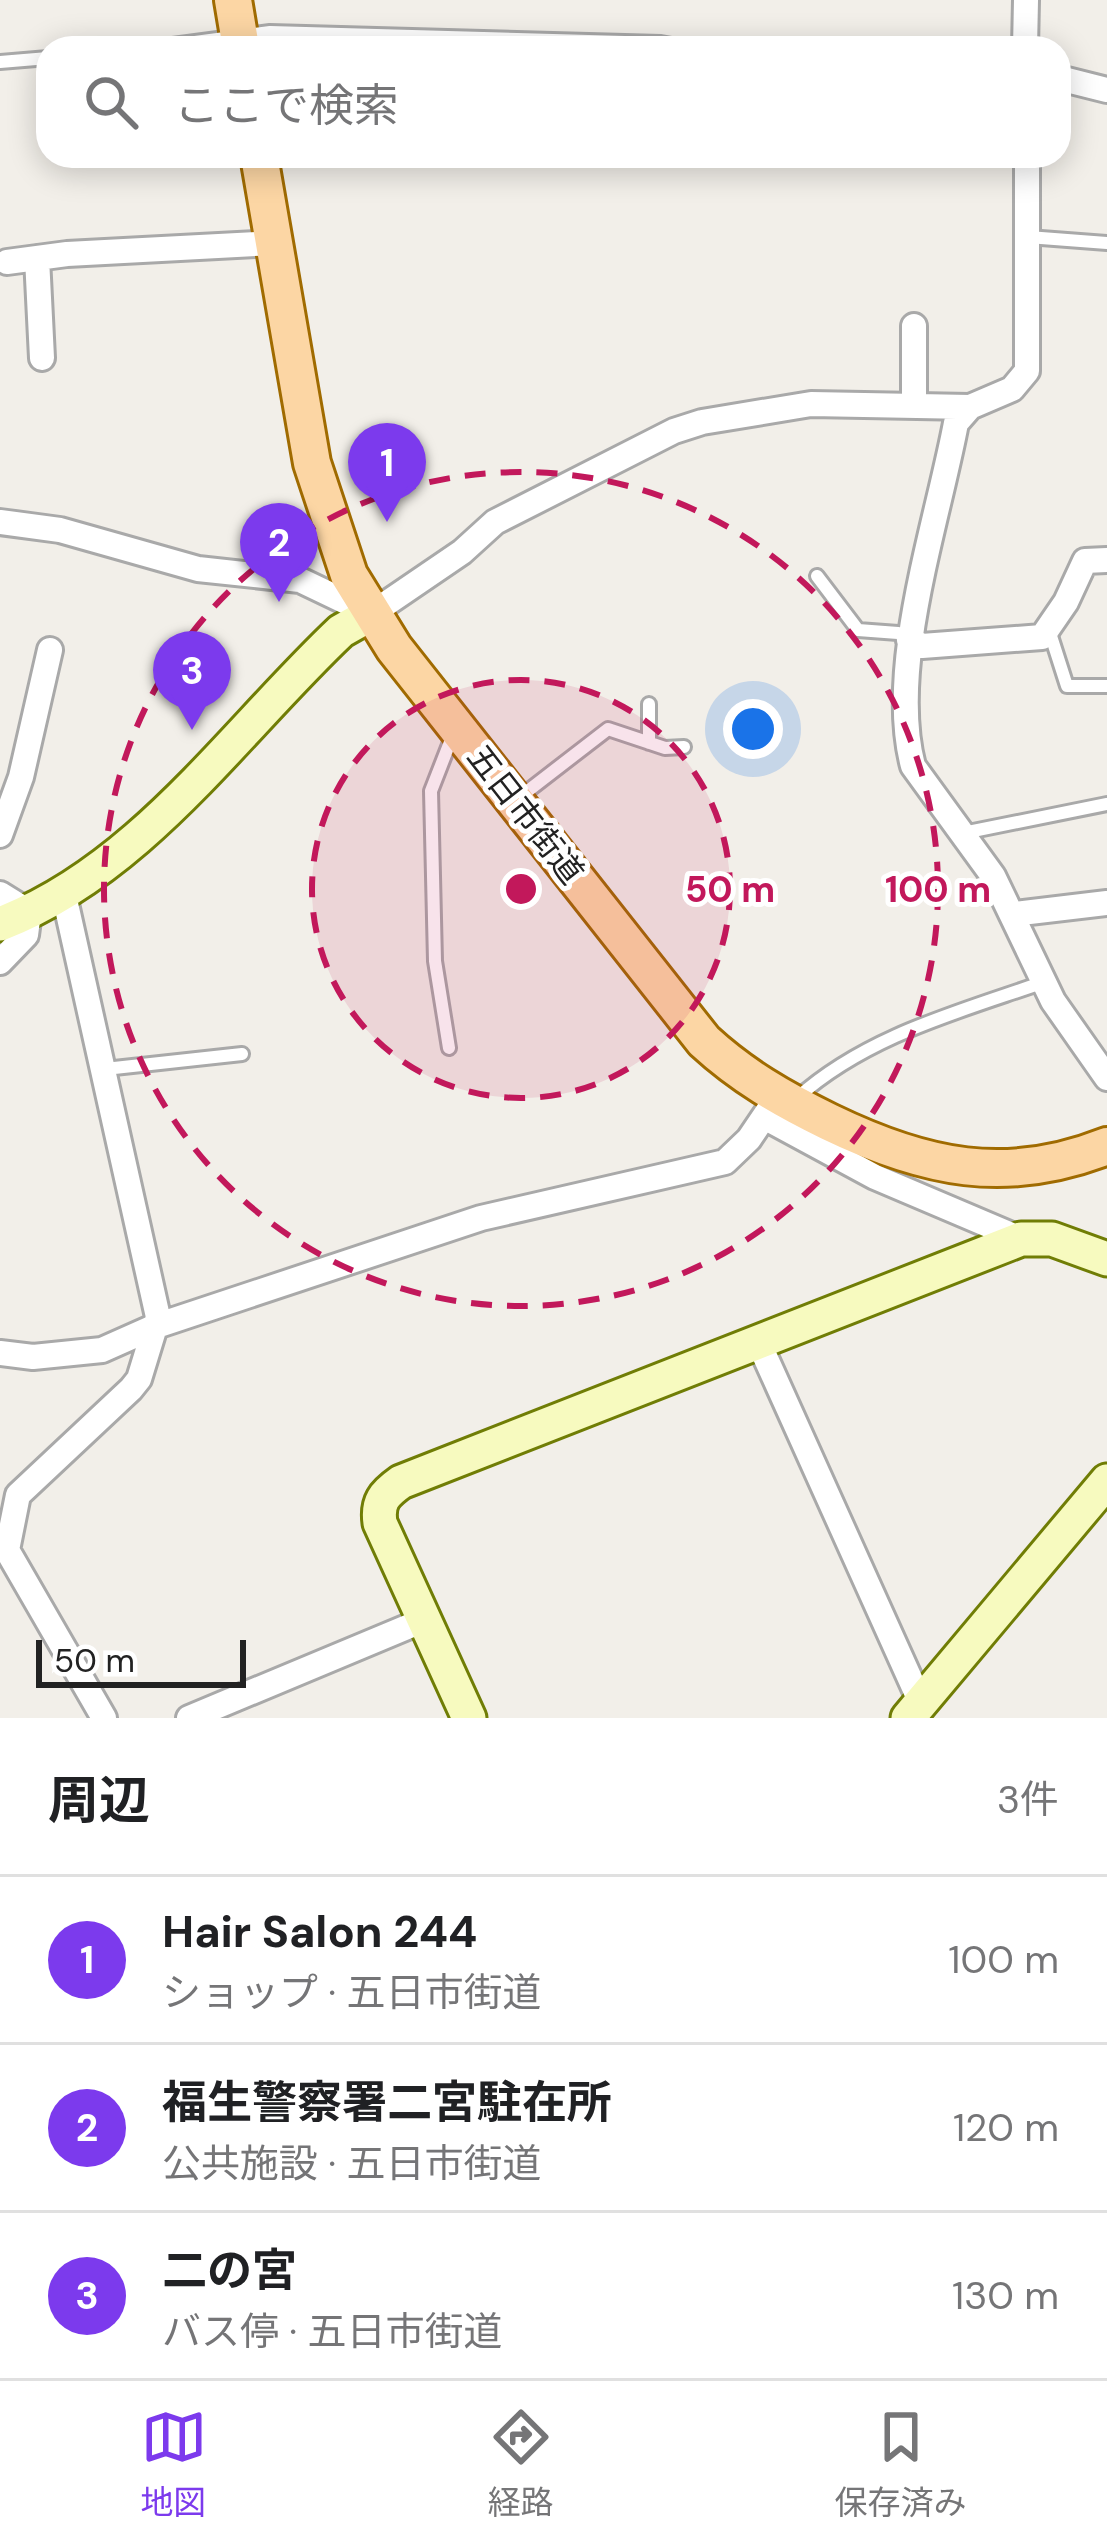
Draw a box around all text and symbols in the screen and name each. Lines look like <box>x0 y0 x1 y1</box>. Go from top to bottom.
search box <box>36 36 1071 168</box>
icon: search <box>78 69 144 135</box>
text: ここで検索 <box>174 76 399 135</box>
pin: 1 <box>348 423 426 522</box>
pin: 2 <box>240 503 318 602</box>
pin: 3 <box>153 631 231 730</box>
your location <box>723 699 783 759</box>
street label: 五日市街道 <box>458 736 593 893</box>
text: 50 m <box>685 866 775 913</box>
text: 100 m <box>885 866 991 913</box>
centre of rings <box>500 868 542 910</box>
scale bar <box>36 1634 246 1687</box>
text: 50 m <box>54 1639 135 1682</box>
text: 周辺 <box>48 1767 150 1834</box>
text: 3件 <box>997 1774 1059 1825</box>
text: Hair Salon 244 <box>162 1902 477 1961</box>
text: 1 <box>80 1934 94 1985</box>
text: 100 m <box>948 1934 1059 1985</box>
text: ショップ · 五日市街道 <box>162 1967 541 2018</box>
text: 福生警察署二宮駐在所 <box>162 2073 612 2132</box>
text: 2 <box>76 2102 98 2153</box>
text: 120 m <box>953 2102 1059 2153</box>
text: 公共施設 · 五日市街道 <box>162 2138 541 2189</box>
text: 二の宮 <box>162 2241 297 2300</box>
text: 3 <box>75 2270 99 2321</box>
text: 130 m <box>952 2270 1059 2321</box>
text: バス停 · 五日市街道 <box>162 2306 502 2357</box>
tab: 地図 <box>141 2404 207 2524</box>
tab: 経路 <box>488 2404 554 2524</box>
tab: 保存済み <box>835 2404 967 2524</box>

